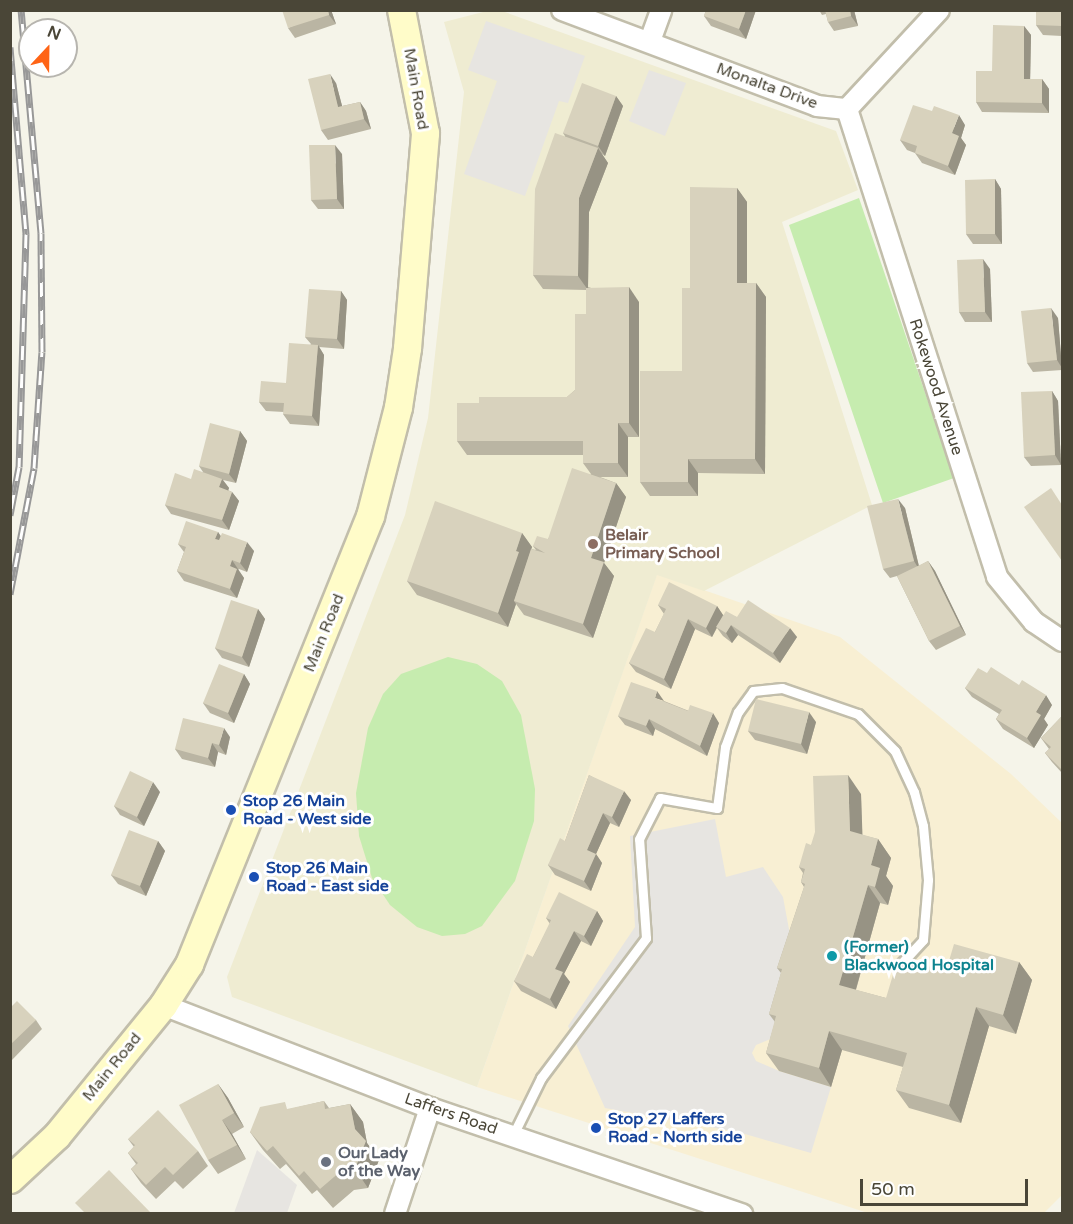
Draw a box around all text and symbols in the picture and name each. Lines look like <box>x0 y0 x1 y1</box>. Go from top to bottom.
north arrow <box>18 18 78 78</box>
text: N <box>44 21 64 45</box>
street label: Main Road <box>399 47 433 131</box>
street label: Monalta Drive <box>714 59 820 113</box>
street label: Rokewood Avenue <box>905 316 967 458</box>
place label: Belair Primary School <box>605 525 720 563</box>
marker: Belair Primary School <box>586 537 600 551</box>
street label: Main Road <box>300 591 348 675</box>
place label: Stop 26 Main Road - West side <box>243 791 371 829</box>
marker: Stop 26 Main Road - West side <box>224 803 238 817</box>
place label: Stop 26 Main Road - East side <box>266 858 389 896</box>
marker: Stop 26 Main Road - East side <box>247 870 261 884</box>
place label: (Former) Blackwood Hospital <box>844 937 994 975</box>
marker: (Former) Blackwood Hospital <box>825 949 839 963</box>
street label: Main Road <box>79 1029 145 1105</box>
street label: Laffers Road <box>402 1089 500 1139</box>
place label: Stop 27 Laffers Road - North side <box>608 1109 742 1147</box>
marker: Stop 27 Laffers Road - North side <box>589 1121 603 1135</box>
place label: Our Lady of the Way <box>338 1143 420 1181</box>
marker: Our Lady of the Way <box>319 1155 333 1169</box>
scale bar <box>863 1167 1031 1205</box>
text: 50 m <box>871 1178 915 1200</box>

